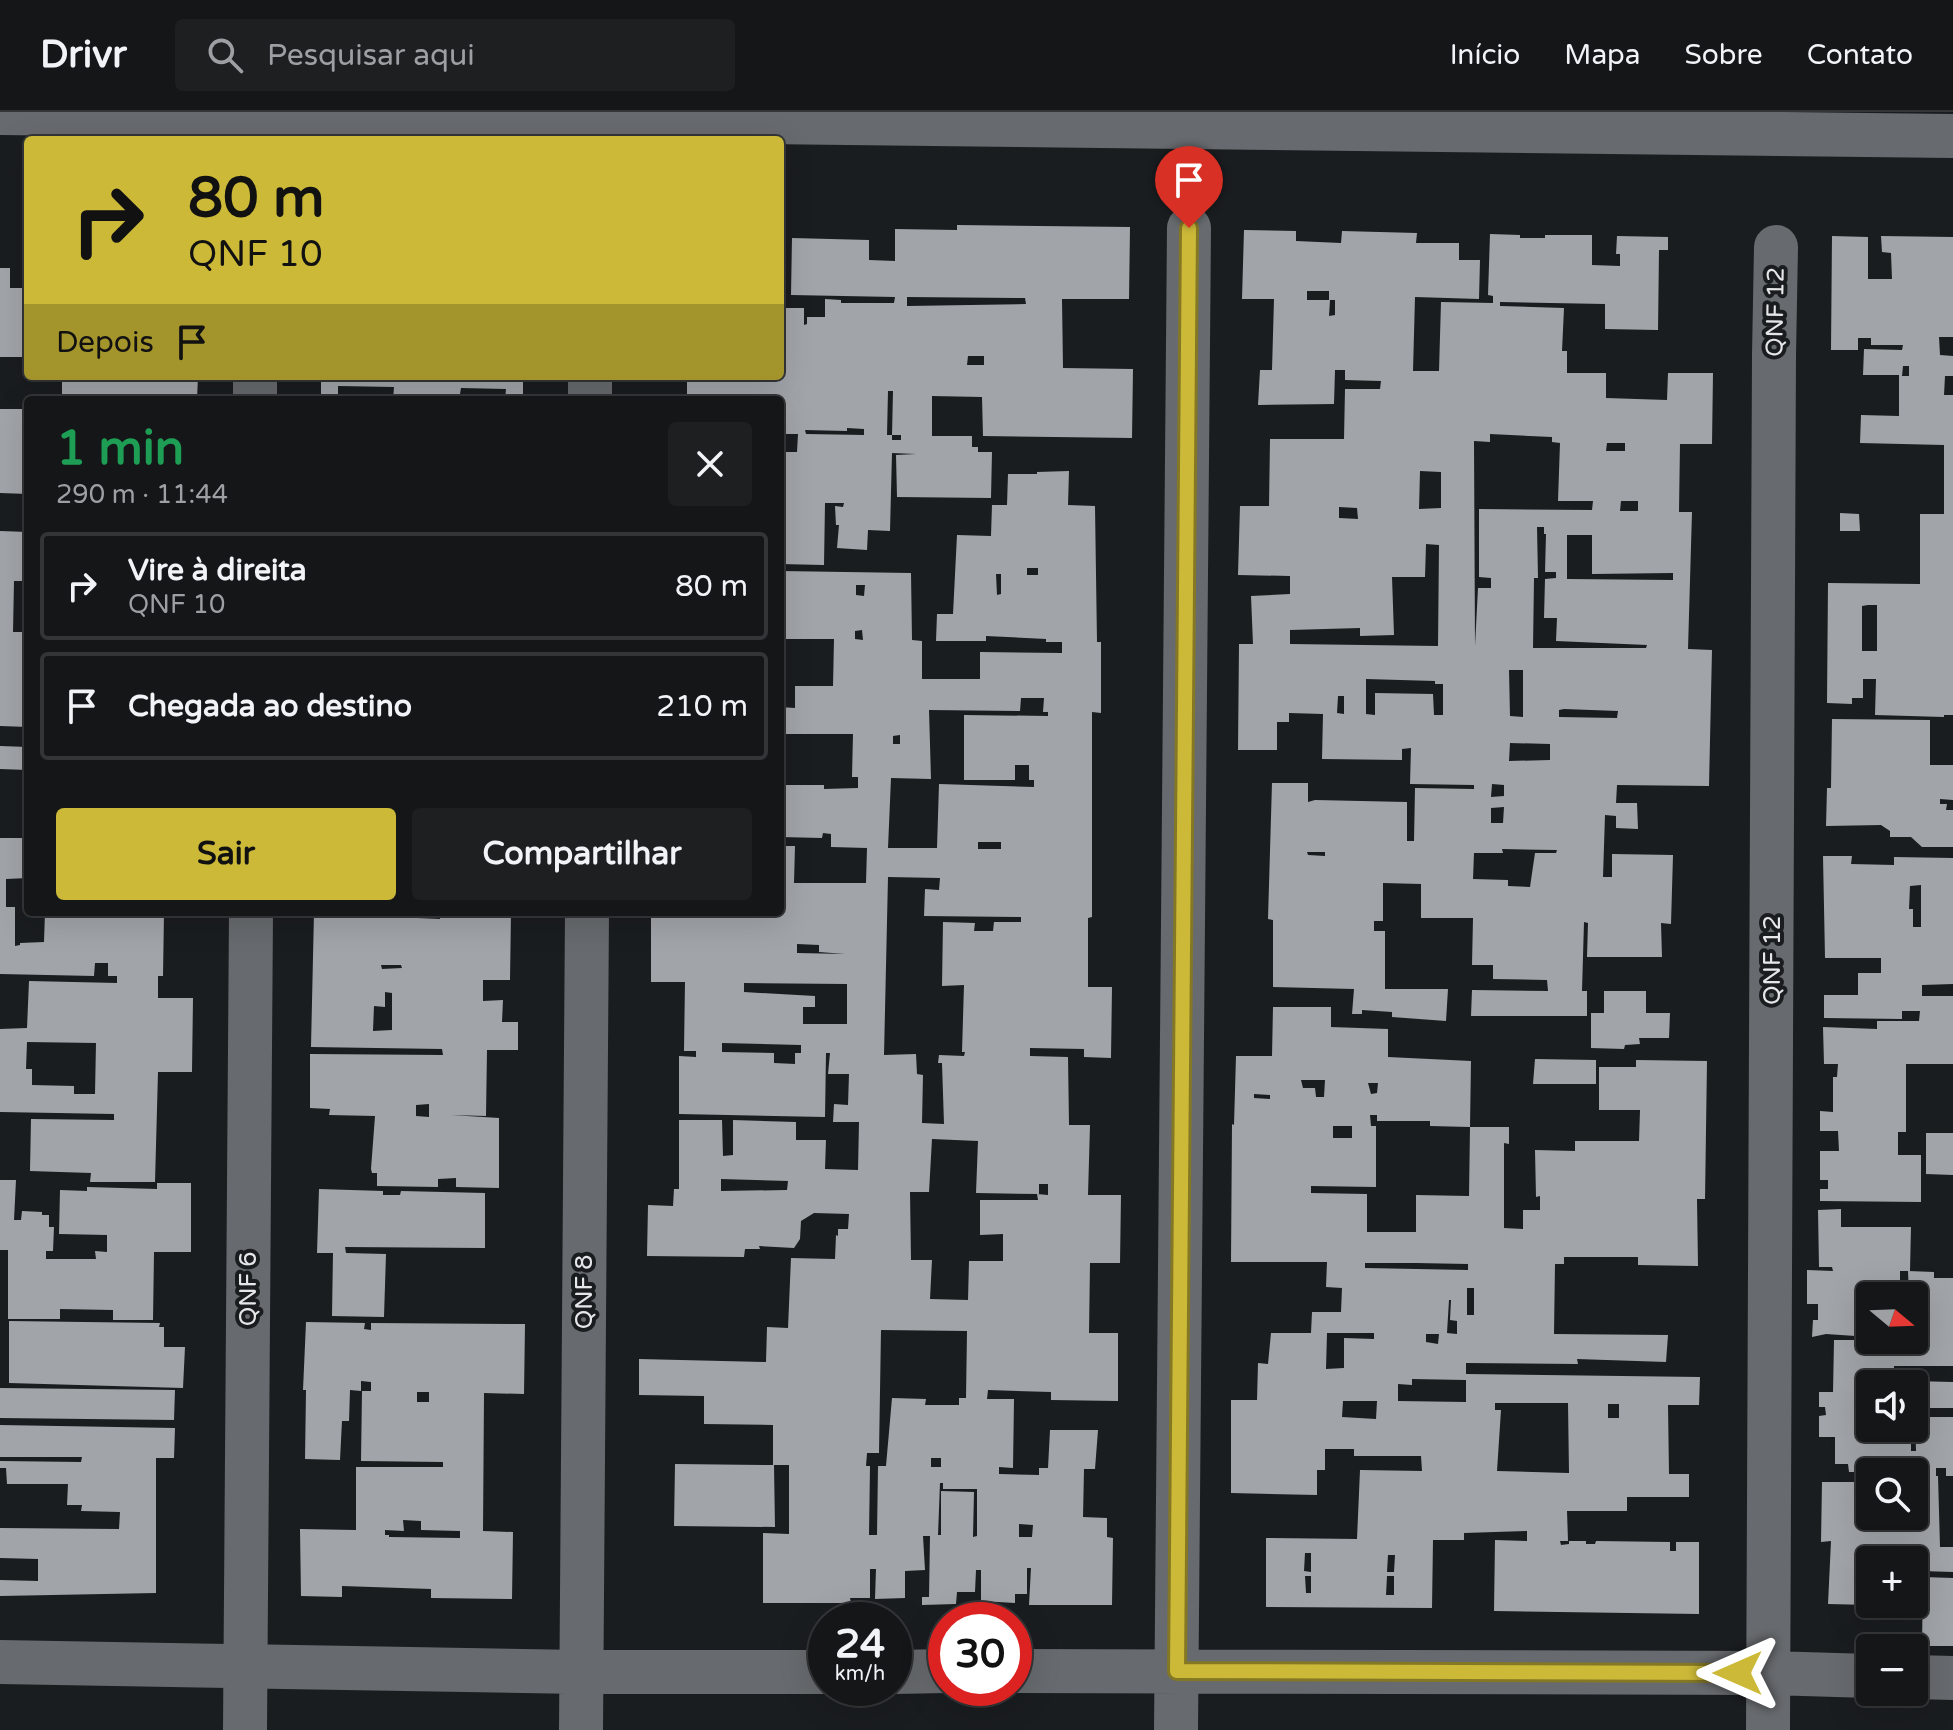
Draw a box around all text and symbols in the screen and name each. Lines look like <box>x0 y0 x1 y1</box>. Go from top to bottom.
search box <box>175 19 735 91</box>
text: Drivr <box>40 32 127 78</box>
icon: search <box>203 33 247 77</box>
text: Pesquisar aqui <box>267 37 475 74</box>
text: Início <box>1450 38 1520 72</box>
text: Mapa <box>1564 38 1641 72</box>
text: Sobre <box>1685 38 1763 72</box>
text: Contato <box>1807 38 1913 72</box>
pin <box>1155 146 1223 228</box>
icon: arrive <box>1167 158 1211 202</box>
text: 80 m <box>188 165 324 232</box>
icon: right <box>56 168 160 272</box>
text: QNF 10 <box>188 233 323 276</box>
street label: QNF 12 <box>1760 267 1791 357</box>
icon: arrive <box>170 320 214 364</box>
text: Depois <box>56 324 154 361</box>
text: 1 min <box>56 420 184 478</box>
button: close <box>668 422 752 506</box>
text: 290 m · 11:44 <box>56 479 228 510</box>
text: Vire à direita <box>128 552 307 589</box>
icon: right <box>60 564 104 608</box>
text: 80 m <box>675 568 748 605</box>
text: QNF 10 <box>128 589 225 620</box>
icon: arrive <box>60 684 104 728</box>
text: Chegada ao destino <box>128 688 412 725</box>
text: 210 m <box>656 688 748 725</box>
button: Sair <box>56 808 396 900</box>
button: Compartilhar <box>412 808 752 900</box>
street label: QNF 12 <box>1758 915 1787 1005</box>
street label: QNF 6 <box>234 1252 263 1326</box>
street label: QNF 8 <box>570 1255 599 1329</box>
north arrow <box>1856 1282 1928 1354</box>
map controls <box>1856 1282 1928 1706</box>
button: sound <box>1856 1370 1928 1442</box>
button: search <box>1856 1458 1928 1530</box>
button: + <box>1856 1546 1928 1618</box>
speed limit sign: 30 <box>928 1602 1032 1706</box>
text: 24 <box>835 1620 885 1668</box>
position arrow <box>1696 1631 1780 1715</box>
button: − <box>1856 1634 1928 1706</box>
text: km/h <box>835 1662 885 1686</box>

